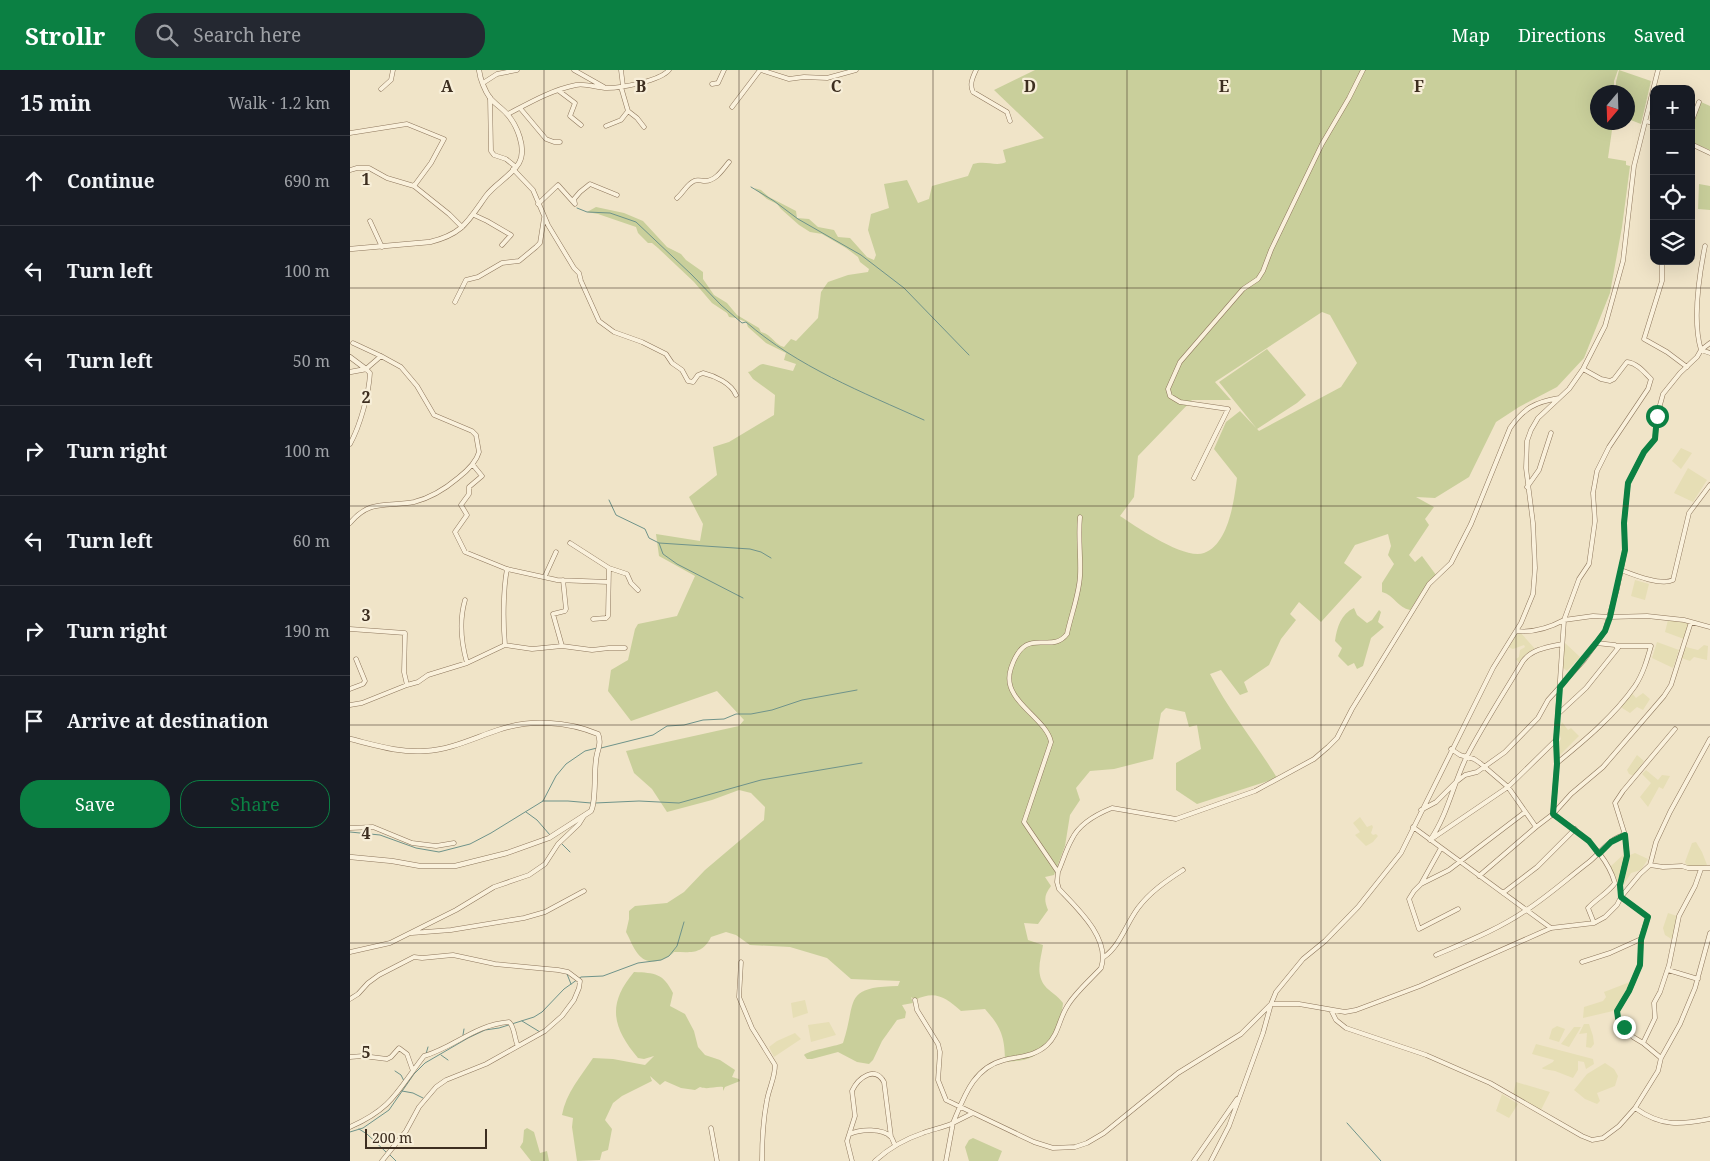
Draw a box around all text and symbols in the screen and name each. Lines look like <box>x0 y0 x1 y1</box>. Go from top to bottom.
search box <box>135 13 485 58</box>
text: Strollr <box>25 19 105 52</box>
icon: search <box>153 21 181 49</box>
text: Search here <box>193 22 301 48</box>
text: Map <box>1452 23 1490 47</box>
text: Directions <box>1518 23 1606 47</box>
text: Saved <box>1634 23 1685 47</box>
text: A <box>441 75 454 97</box>
text: B <box>636 75 647 97</box>
text: C <box>831 75 842 97</box>
text: D <box>1024 75 1036 97</box>
text: E <box>1219 75 1229 97</box>
text: F <box>1414 75 1424 97</box>
north arrow <box>1590 85 1635 130</box>
map controls <box>1650 85 1695 265</box>
button: + <box>1650 85 1695 130</box>
text: 15 min <box>20 89 91 117</box>
text: Walk · 1.2 km <box>228 92 330 114</box>
button: − <box>1650 130 1695 175</box>
icon: ahead <box>20 167 48 195</box>
text: Continue <box>67 168 155 194</box>
text: 1 <box>361 168 371 190</box>
text: 690 m <box>284 170 330 192</box>
button: locate <box>1650 175 1695 220</box>
button: layers <box>1650 220 1695 265</box>
icon: left <box>20 257 48 285</box>
text: Turn left <box>67 258 153 284</box>
text: 100 m <box>284 260 330 282</box>
icon: left <box>20 347 48 375</box>
text: Turn left <box>67 348 153 374</box>
text: 50 m <box>293 350 330 372</box>
text: 2 <box>361 386 371 408</box>
route start <box>1646 405 1669 428</box>
icon: right <box>20 437 48 465</box>
text: Turn right <box>67 438 167 464</box>
text: 100 m <box>284 440 330 462</box>
icon: left <box>20 527 48 555</box>
text: Turn left <box>67 528 153 554</box>
text: 60 m <box>293 530 330 552</box>
text: 3 <box>361 604 371 626</box>
icon: right <box>20 617 48 645</box>
text: Turn right <box>67 618 167 644</box>
text: 190 m <box>284 620 330 642</box>
icon: arrive <box>20 707 48 735</box>
text: Arrive at destination <box>67 708 269 734</box>
button: Save <box>20 780 170 828</box>
button: Share <box>180 780 330 828</box>
text: 4 <box>361 822 371 844</box>
route end <box>1613 1016 1636 1039</box>
text: 5 <box>361 1041 371 1063</box>
scale bar <box>365 1126 488 1149</box>
text: 200 m <box>372 1128 412 1147</box>

